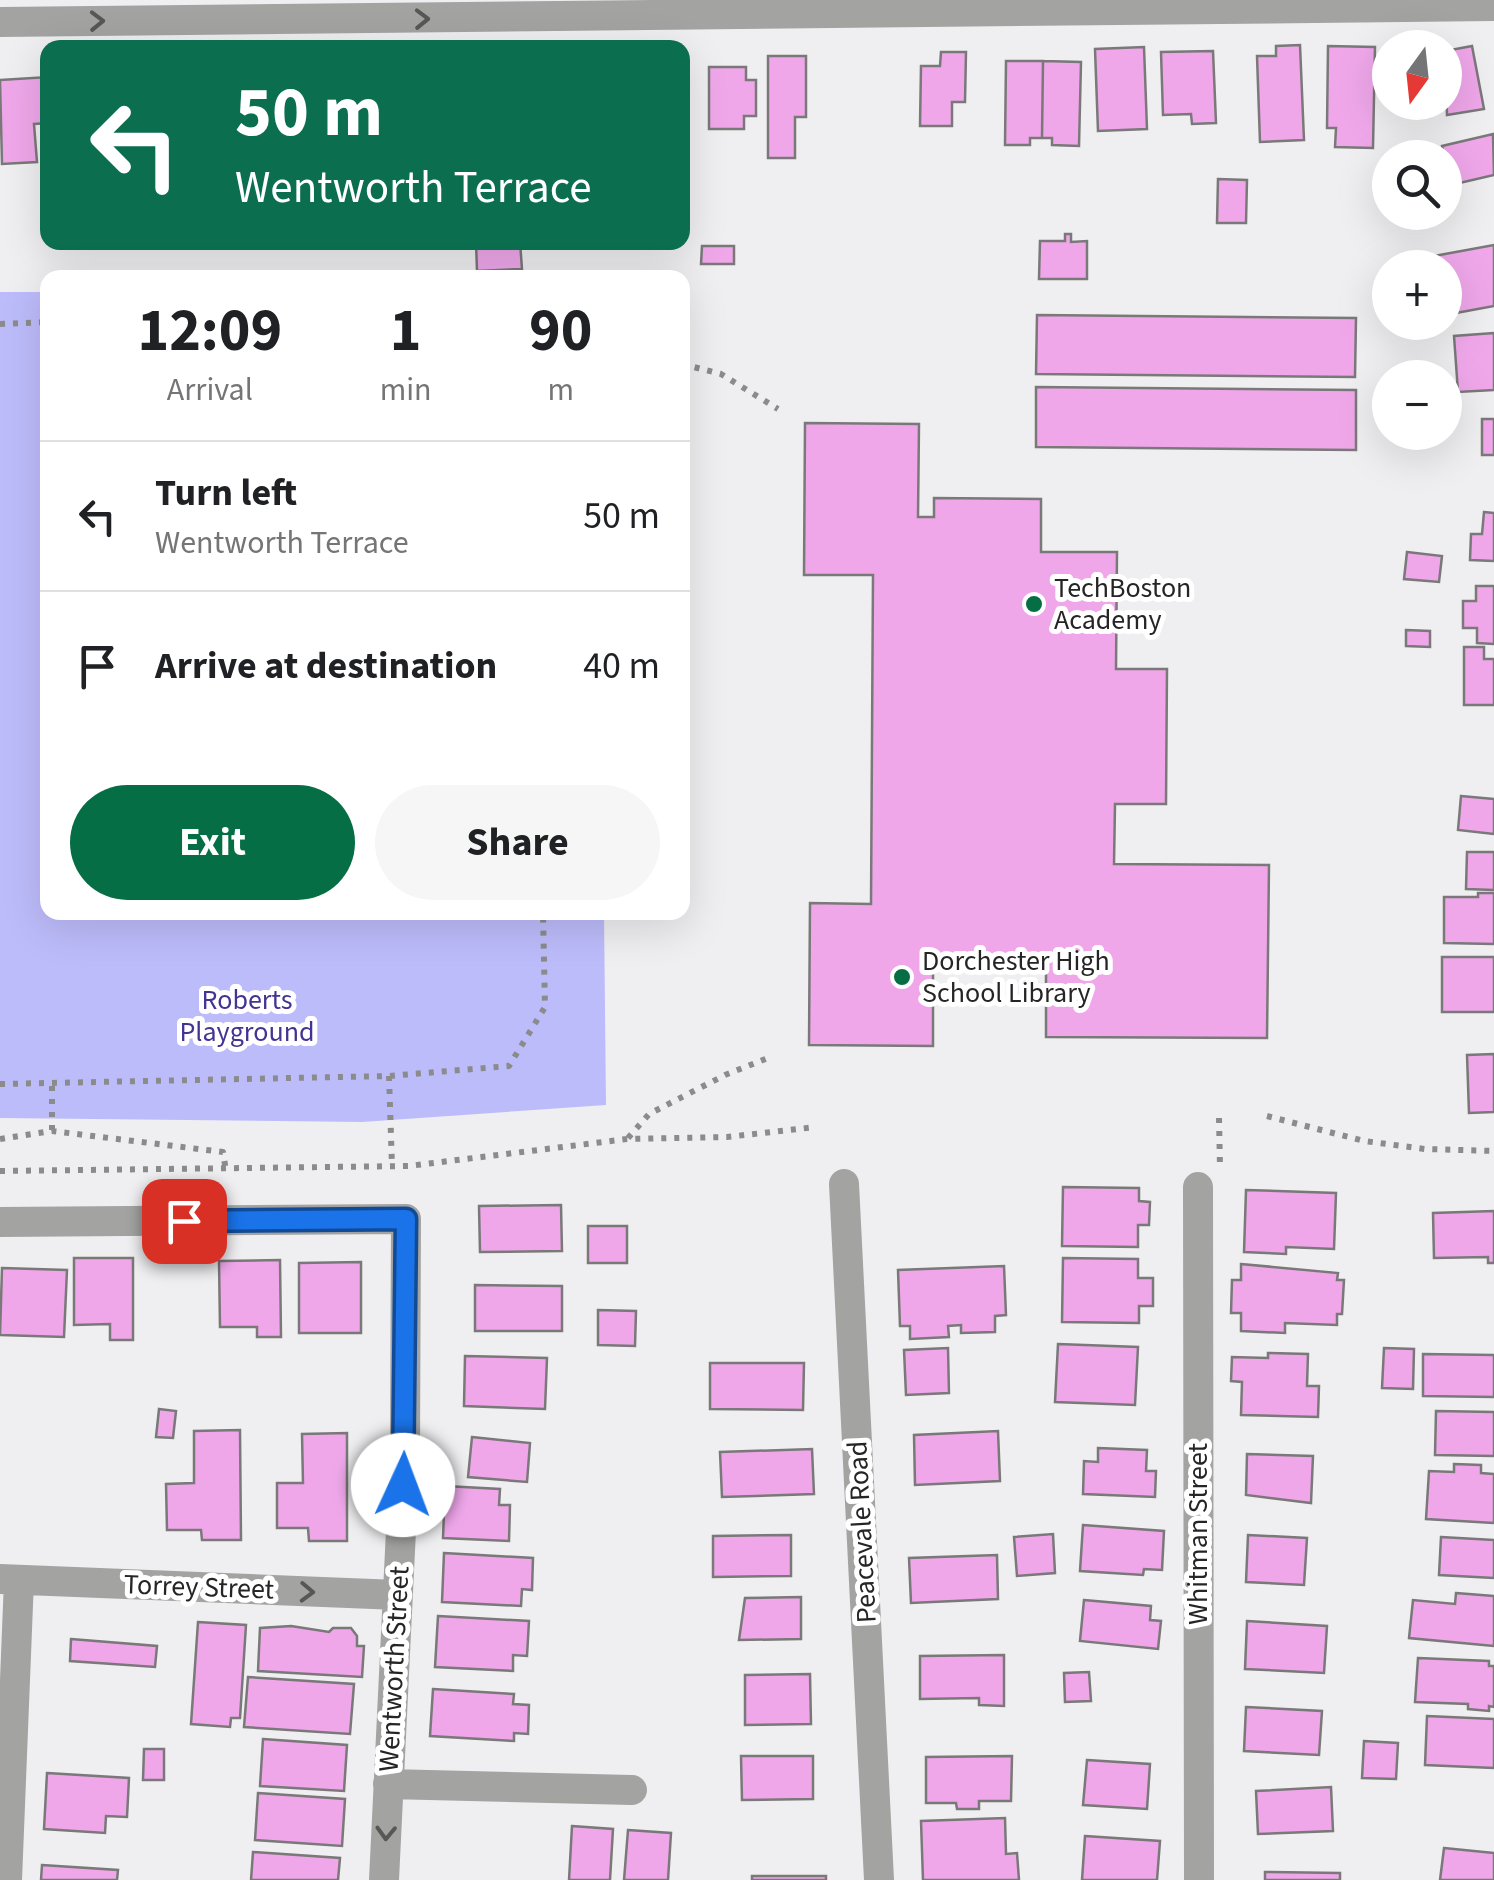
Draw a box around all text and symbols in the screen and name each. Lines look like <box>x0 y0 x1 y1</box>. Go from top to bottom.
one-way arrow <box>416 8 431 30</box>
one-way arrow <box>90 10 106 32</box>
north arrow <box>1372 30 1462 120</box>
map controls <box>1372 30 1462 450</box>
text: 50 m <box>235 63 383 163</box>
icon: left <box>70 80 200 210</box>
button: search <box>1372 140 1462 230</box>
text: Wentworth Terrace <box>235 156 592 220</box>
button: + <box>1372 250 1462 340</box>
text: 12:09 <box>137 289 282 374</box>
text: 1 <box>390 289 422 374</box>
text: 90 <box>529 289 592 374</box>
button: − <box>1372 360 1462 450</box>
text: Arrival <box>167 367 253 413</box>
text: min <box>380 367 432 413</box>
text: m <box>548 367 574 413</box>
text: Turn left <box>155 466 297 520</box>
icon: left <box>70 489 125 544</box>
text: 50 m <box>583 489 660 543</box>
text: Wentworth Terrace <box>155 520 409 566</box>
place label: TechBoston Academy <box>1054 568 1191 640</box>
marker: TechBoston Academy <box>1023 593 1045 615</box>
icon: arrive <box>70 639 125 694</box>
text: Arrive at destination <box>155 639 497 693</box>
text: 40 m <box>583 639 660 693</box>
button: Exit <box>70 785 355 900</box>
button: Share <box>375 785 660 900</box>
place label: Dorchester High School Library <box>922 941 1110 1013</box>
marker: Dorchester High School Library <box>891 966 913 988</box>
park label: Roberts Playground <box>180 980 315 1052</box>
pin <box>142 1179 227 1264</box>
icon: arrive <box>157 1194 212 1249</box>
position arrow <box>351 1433 455 1537</box>
street label: Peacevale Road <box>837 1440 887 1624</box>
street label: Whitman Street <box>1178 1442 1218 1625</box>
street label: Torrey Street <box>123 1564 275 1610</box>
street label: Wentworth Street <box>369 1565 419 1773</box>
one-way arrow <box>300 1581 316 1602</box>
one-way arrow <box>376 1825 397 1841</box>

